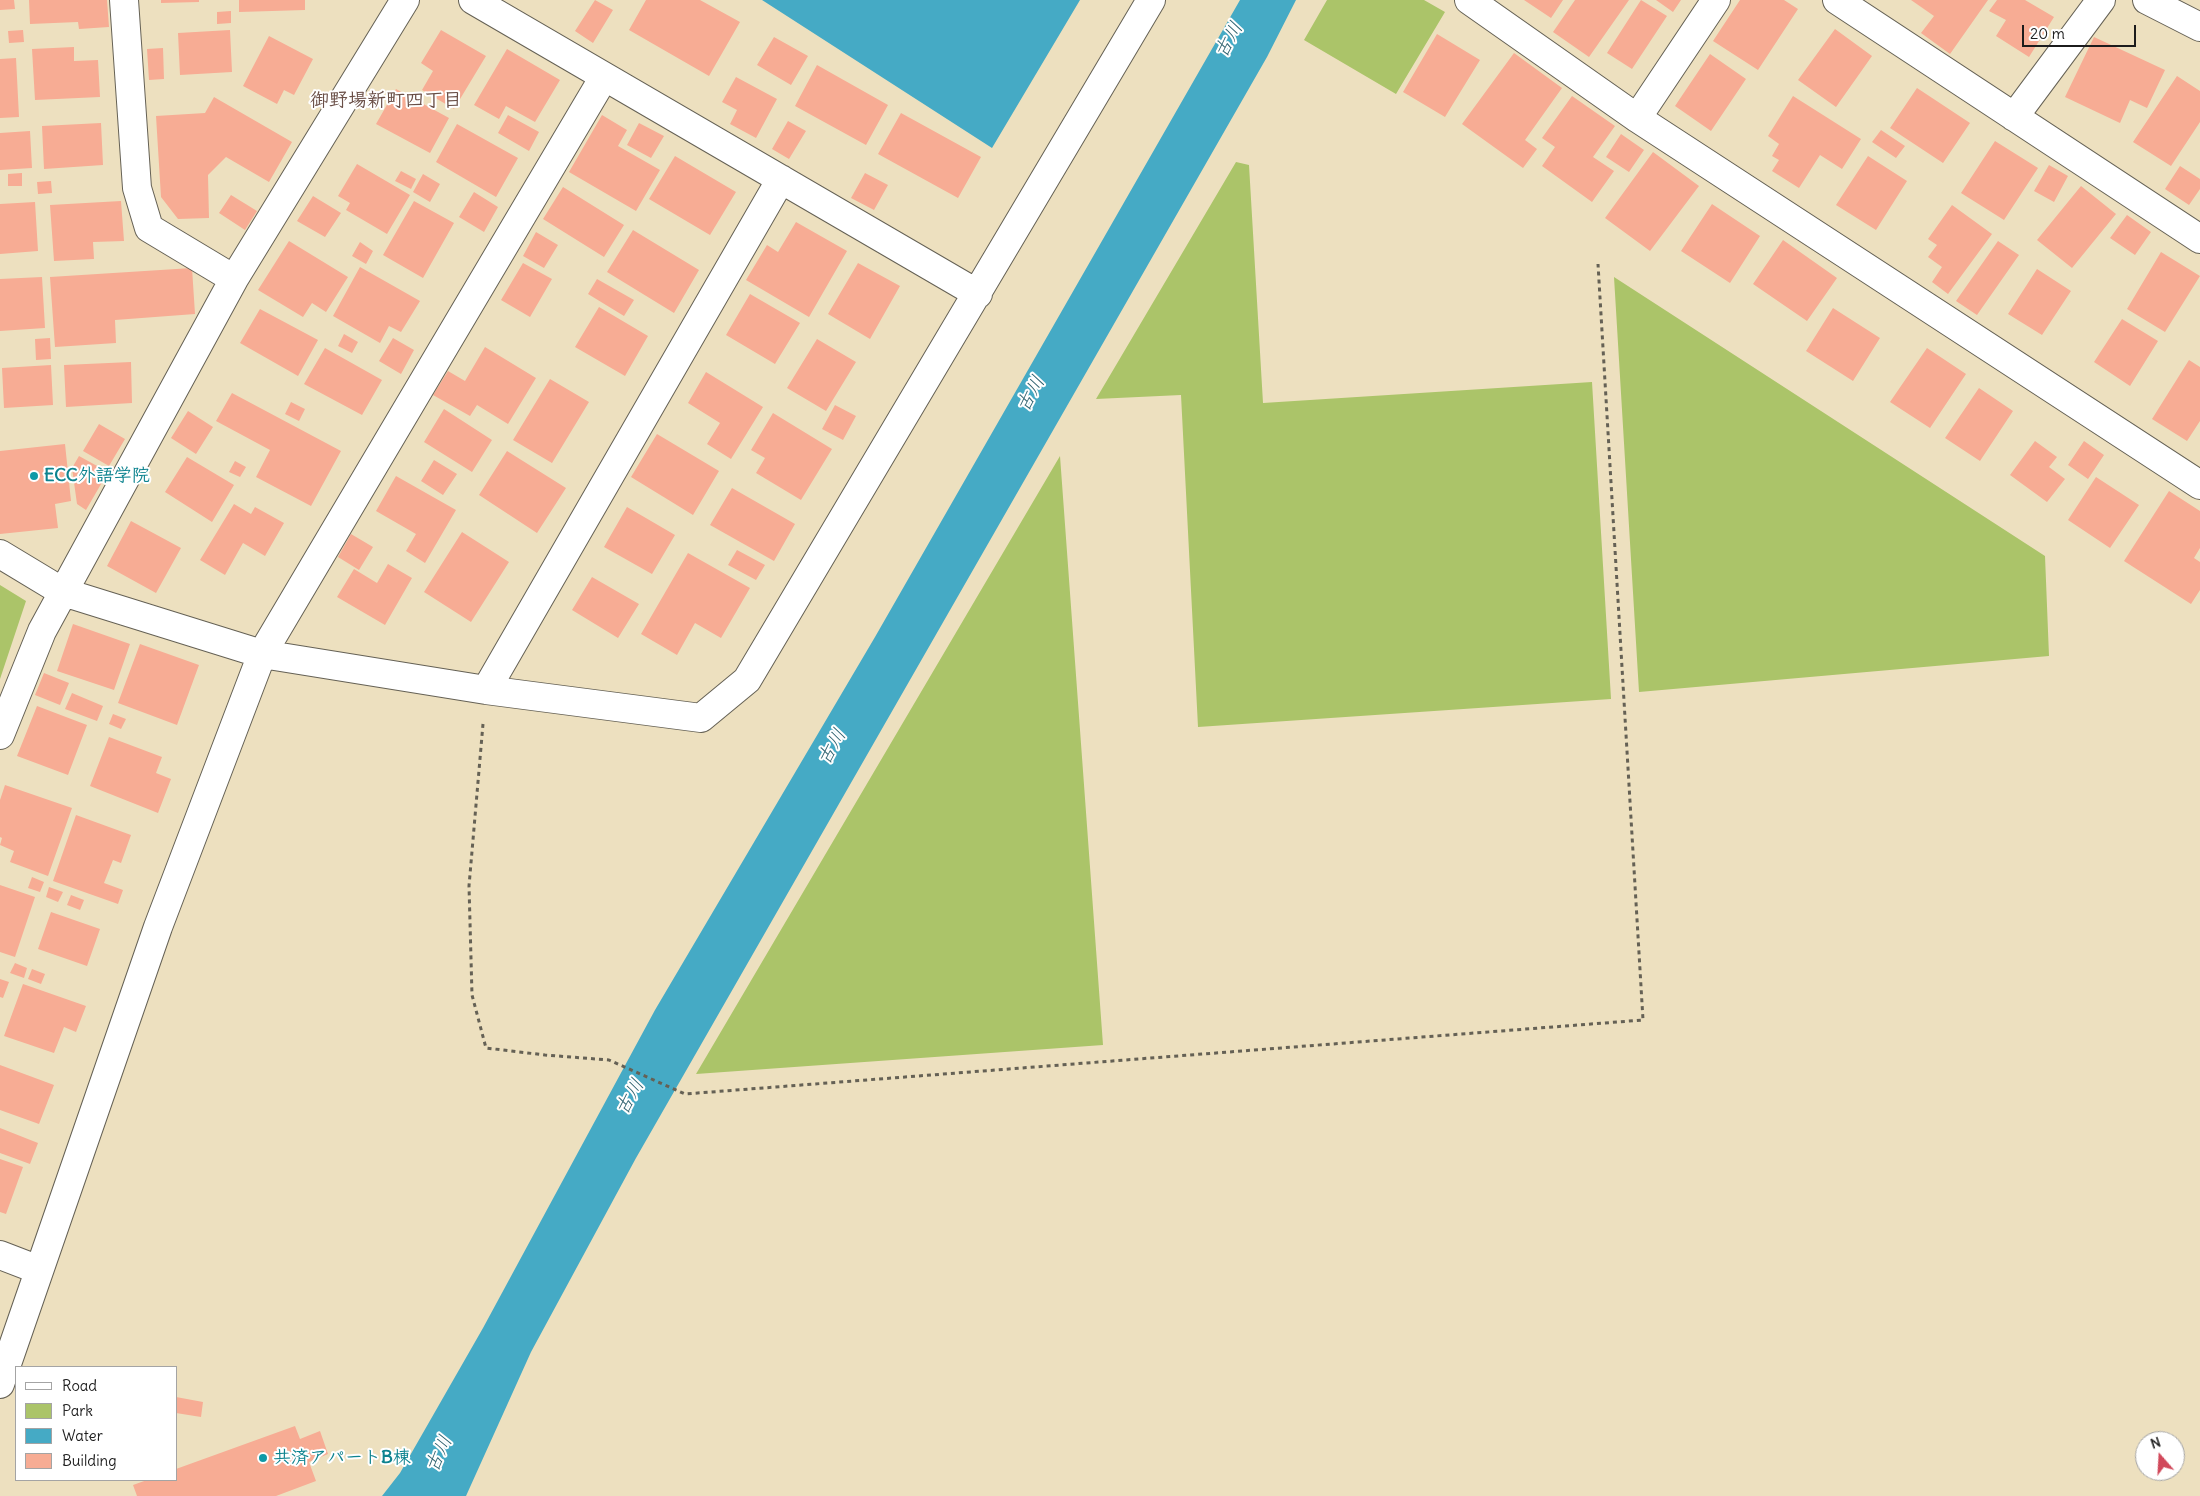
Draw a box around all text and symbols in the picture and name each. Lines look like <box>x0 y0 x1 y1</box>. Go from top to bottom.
scale bar <box>2025 15 2139 47</box>
water label: 古川 <box>1210 18 1248 62</box>
text: 20 m <box>2030 24 2065 43</box>
district label: 御野場新町四丁目 <box>310 90 462 112</box>
water label: 古川 <box>1012 372 1050 416</box>
place label: ECC外語学院 <box>44 465 150 487</box>
marker: ECC外語学院 <box>28 470 40 482</box>
water label: 古川 <box>813 725 851 769</box>
water label: 古川 <box>611 1075 649 1119</box>
legend <box>15 1366 178 1481</box>
text: Road <box>62 1376 97 1395</box>
text: Park <box>62 1401 93 1420</box>
text: Water <box>62 1426 103 1445</box>
north arrow <box>2135 1431 2185 1481</box>
water label: 古川 <box>421 1432 457 1476</box>
text: N <box>2148 1433 2163 1453</box>
place label: 共済アパートB棟 <box>273 1447 411 1469</box>
text: Building <box>62 1451 117 1470</box>
marker: 共済アパートB棟 <box>257 1452 269 1464</box>

